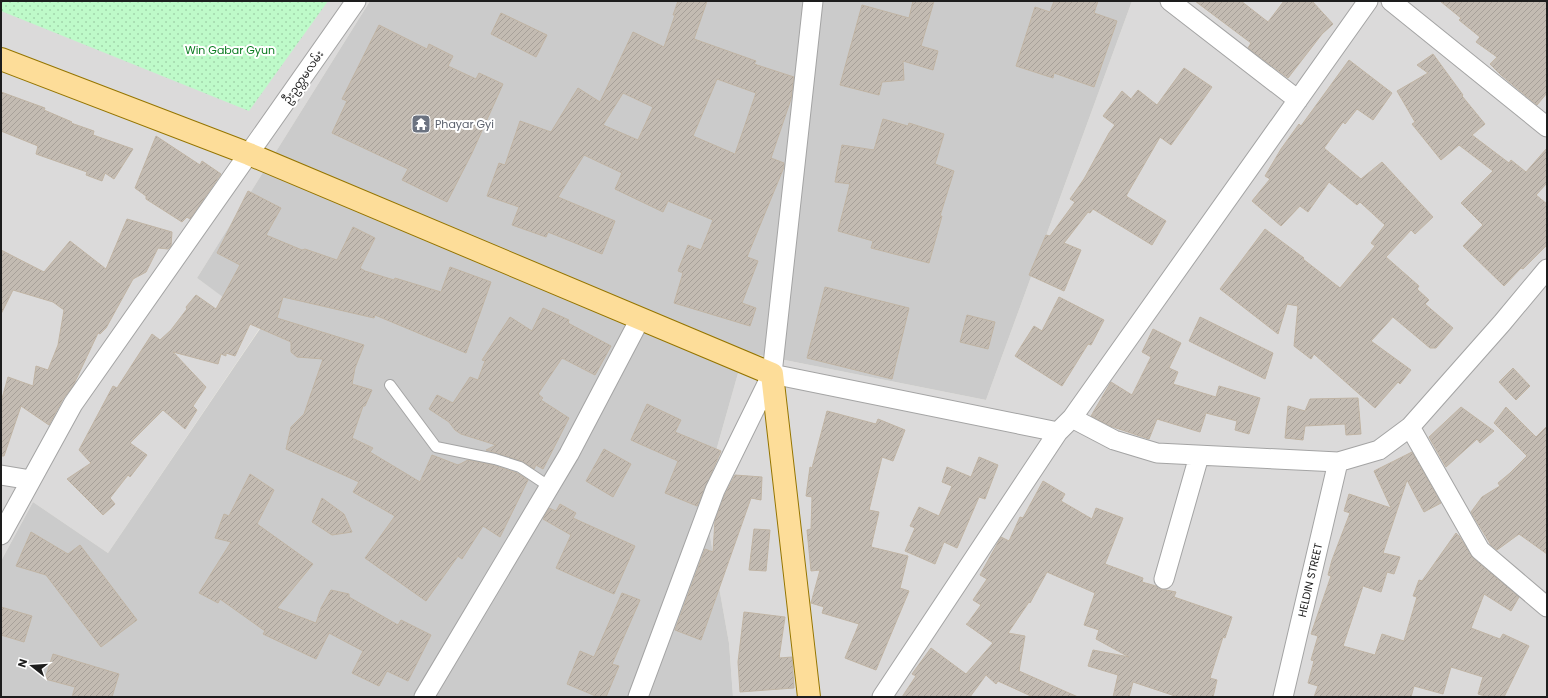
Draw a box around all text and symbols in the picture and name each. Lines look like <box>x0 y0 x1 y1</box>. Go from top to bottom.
park label: Win Gabar Gyun <box>185 42 275 58</box>
street label: ဦးဥတ္တမလမ်း <box>279 47 328 107</box>
temple icon: Phayar Gyi <box>410 113 432 135</box>
place label: Phayar Gyi <box>435 116 494 132</box>
street label: HELDIN STREET <box>1294 541 1326 619</box>
north arrow <box>12 646 52 686</box>
text: N <box>14 657 31 669</box>

